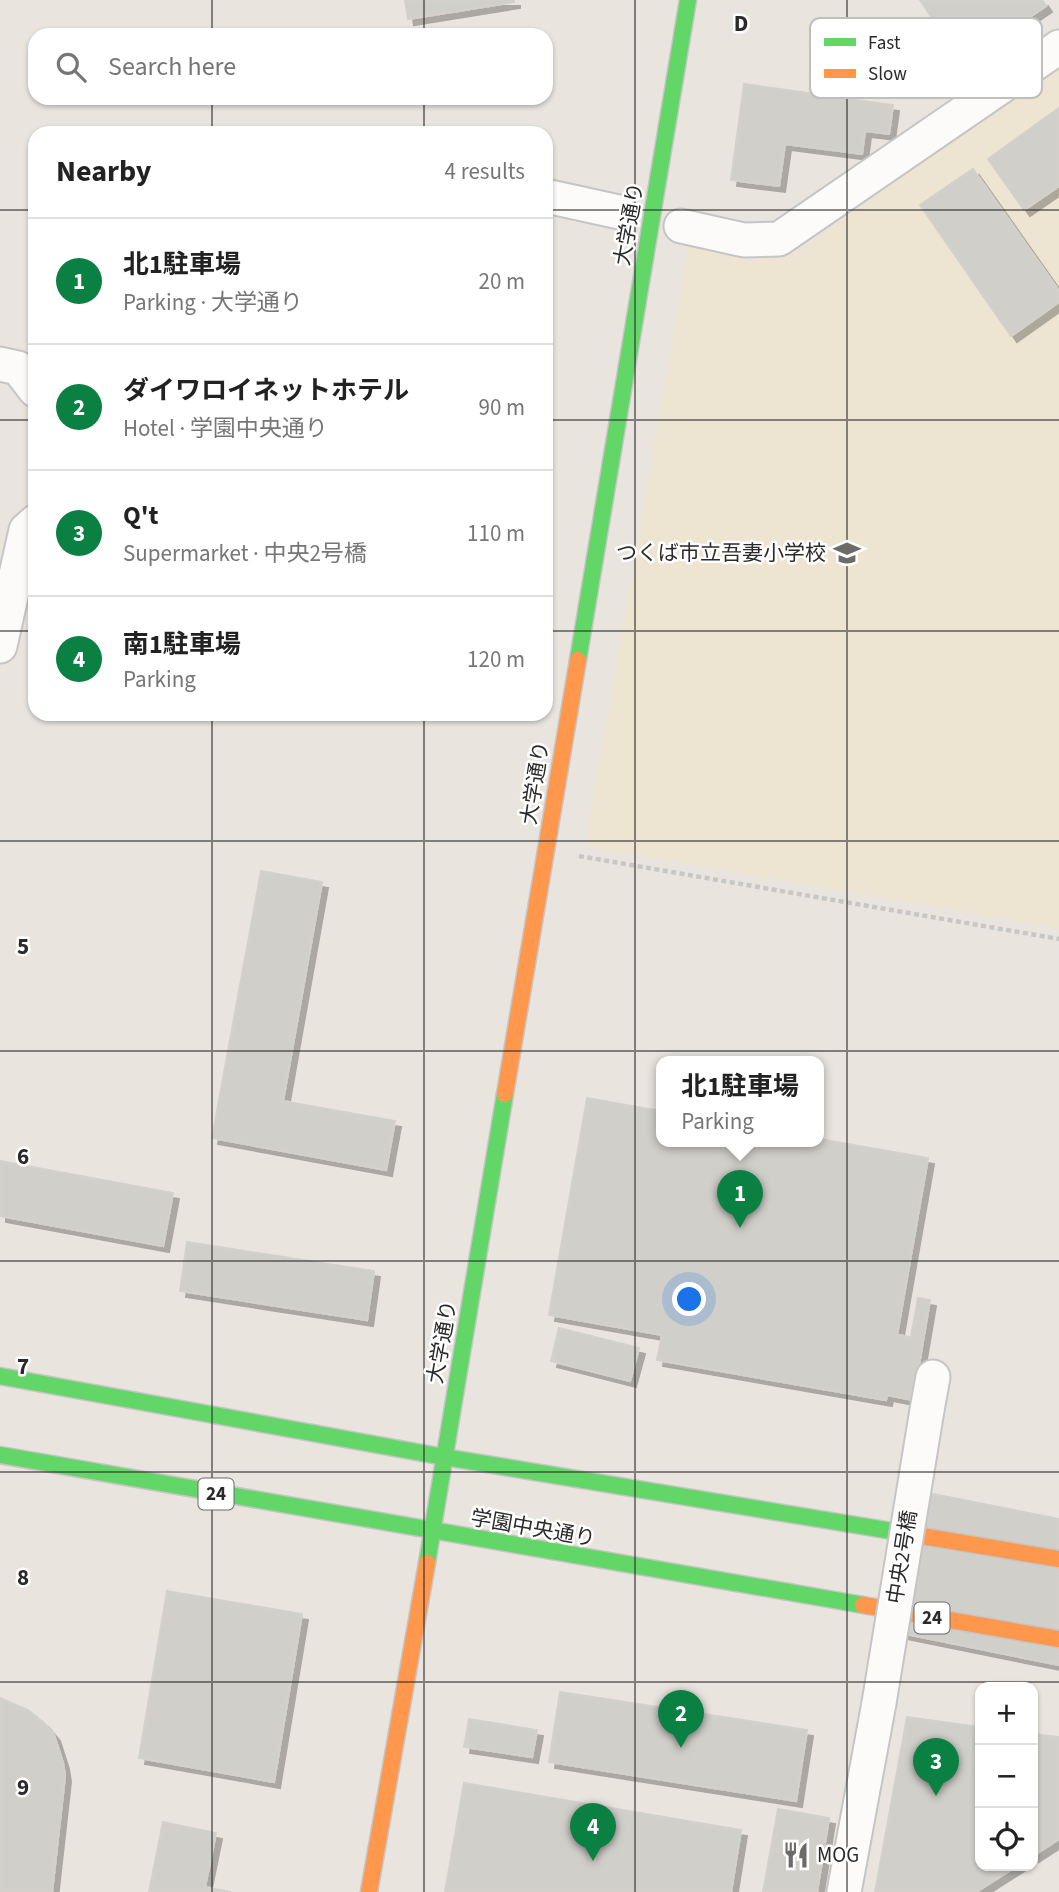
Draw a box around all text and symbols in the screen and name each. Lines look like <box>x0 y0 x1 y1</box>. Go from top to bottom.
text: D <box>734 7 748 40</box>
legend <box>810 18 1042 98</box>
search box <box>28 28 553 105</box>
text: Fast <box>868 30 901 57</box>
icon: search <box>52 48 90 86</box>
text: Search here <box>108 48 236 85</box>
text: Slow <box>868 61 907 88</box>
text: Nearby <box>56 150 151 193</box>
text: 4 results <box>445 155 525 188</box>
street label: 大学通り <box>607 180 651 268</box>
text: 北1駐車場 <box>123 246 241 283</box>
text: 1 <box>73 265 85 298</box>
text: 20 m <box>478 265 525 298</box>
text: Parking · 大学通り <box>123 286 303 319</box>
text: ダイワロイネットホテル <box>123 372 409 409</box>
text: 2 <box>73 391 85 424</box>
text: 90 m <box>478 391 525 424</box>
text: Hotel · 学園中央通り <box>123 412 328 445</box>
text: Q't <box>123 497 159 534</box>
text: 3 <box>73 517 85 550</box>
text: 110 m <box>467 517 525 550</box>
text: Supermarket · 中央2号橋 <box>123 537 367 570</box>
place label: つくば市立吾妻小学校 <box>616 538 826 568</box>
school or university icon: つくば市立吾妻小学校 <box>832 538 862 568</box>
text: 南1駐車場 <box>123 626 241 663</box>
text: 4 <box>73 643 85 676</box>
text: 120 m <box>467 643 525 676</box>
text: Parking <box>123 663 196 696</box>
street label: 大学通り <box>514 739 556 827</box>
text: 5 <box>17 930 29 963</box>
popup <box>656 1056 824 1147</box>
text: 北1駐車場 <box>681 1068 799 1105</box>
text: Parking <box>681 1105 754 1138</box>
text: 6 <box>17 1140 29 1173</box>
pin: 1 <box>717 1170 763 1228</box>
your location <box>672 1282 706 1316</box>
street label: 大学通り <box>420 1298 464 1386</box>
text: 7 <box>17 1350 29 1383</box>
road number: 24 <box>198 1478 234 1510</box>
street label: 学園中央通り <box>468 1502 598 1554</box>
street label: 中央2号橋 <box>880 1508 924 1606</box>
text: 8 <box>17 1561 29 1594</box>
road number: 24 <box>914 1602 950 1634</box>
map controls <box>975 1682 1038 1871</box>
button: + <box>975 1682 1038 1745</box>
pin: 2 <box>658 1690 704 1748</box>
pin: 3 <box>913 1738 959 1796</box>
button: − <box>975 1745 1038 1808</box>
text: 9 <box>17 1771 29 1804</box>
pin: 4 <box>570 1803 616 1861</box>
button: locate <box>975 1808 1038 1871</box>
restaurant icon: MOG <box>781 1840 811 1870</box>
place label: MOG <box>817 1840 859 1870</box>

